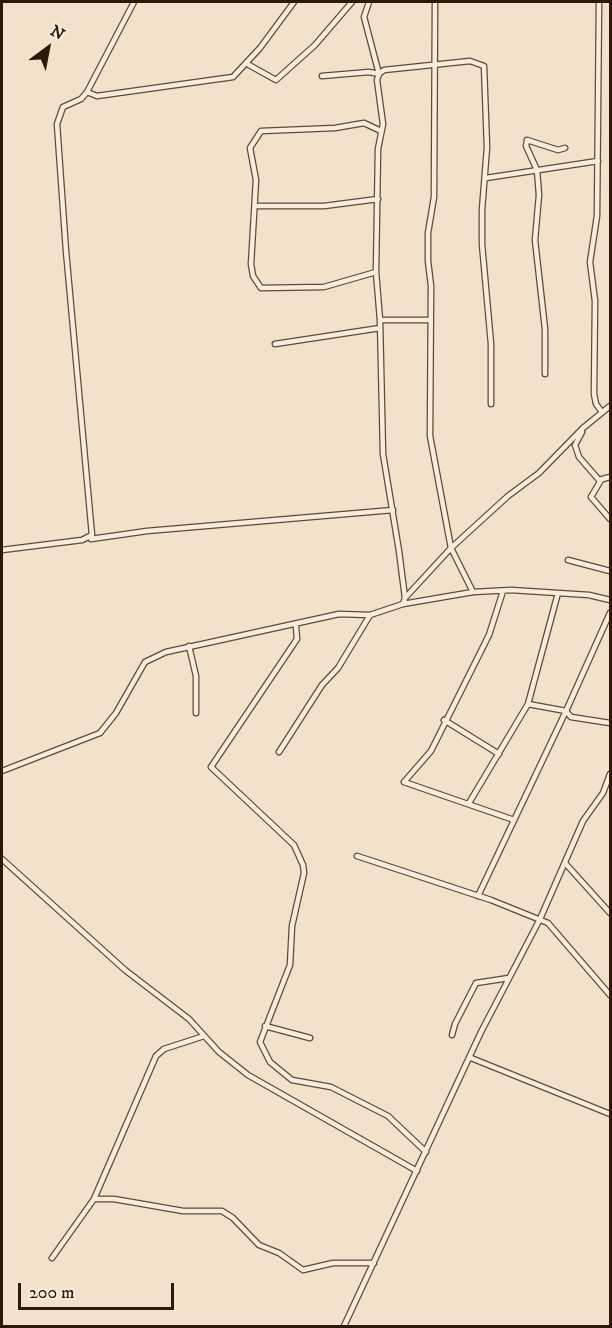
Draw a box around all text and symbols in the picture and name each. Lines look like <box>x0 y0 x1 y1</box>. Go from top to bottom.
north arrow <box>18 18 78 78</box>
text: N <box>47 21 68 45</box>
scale bar <box>21 1271 177 1309</box>
text: 200 m <box>29 1282 75 1304</box>

